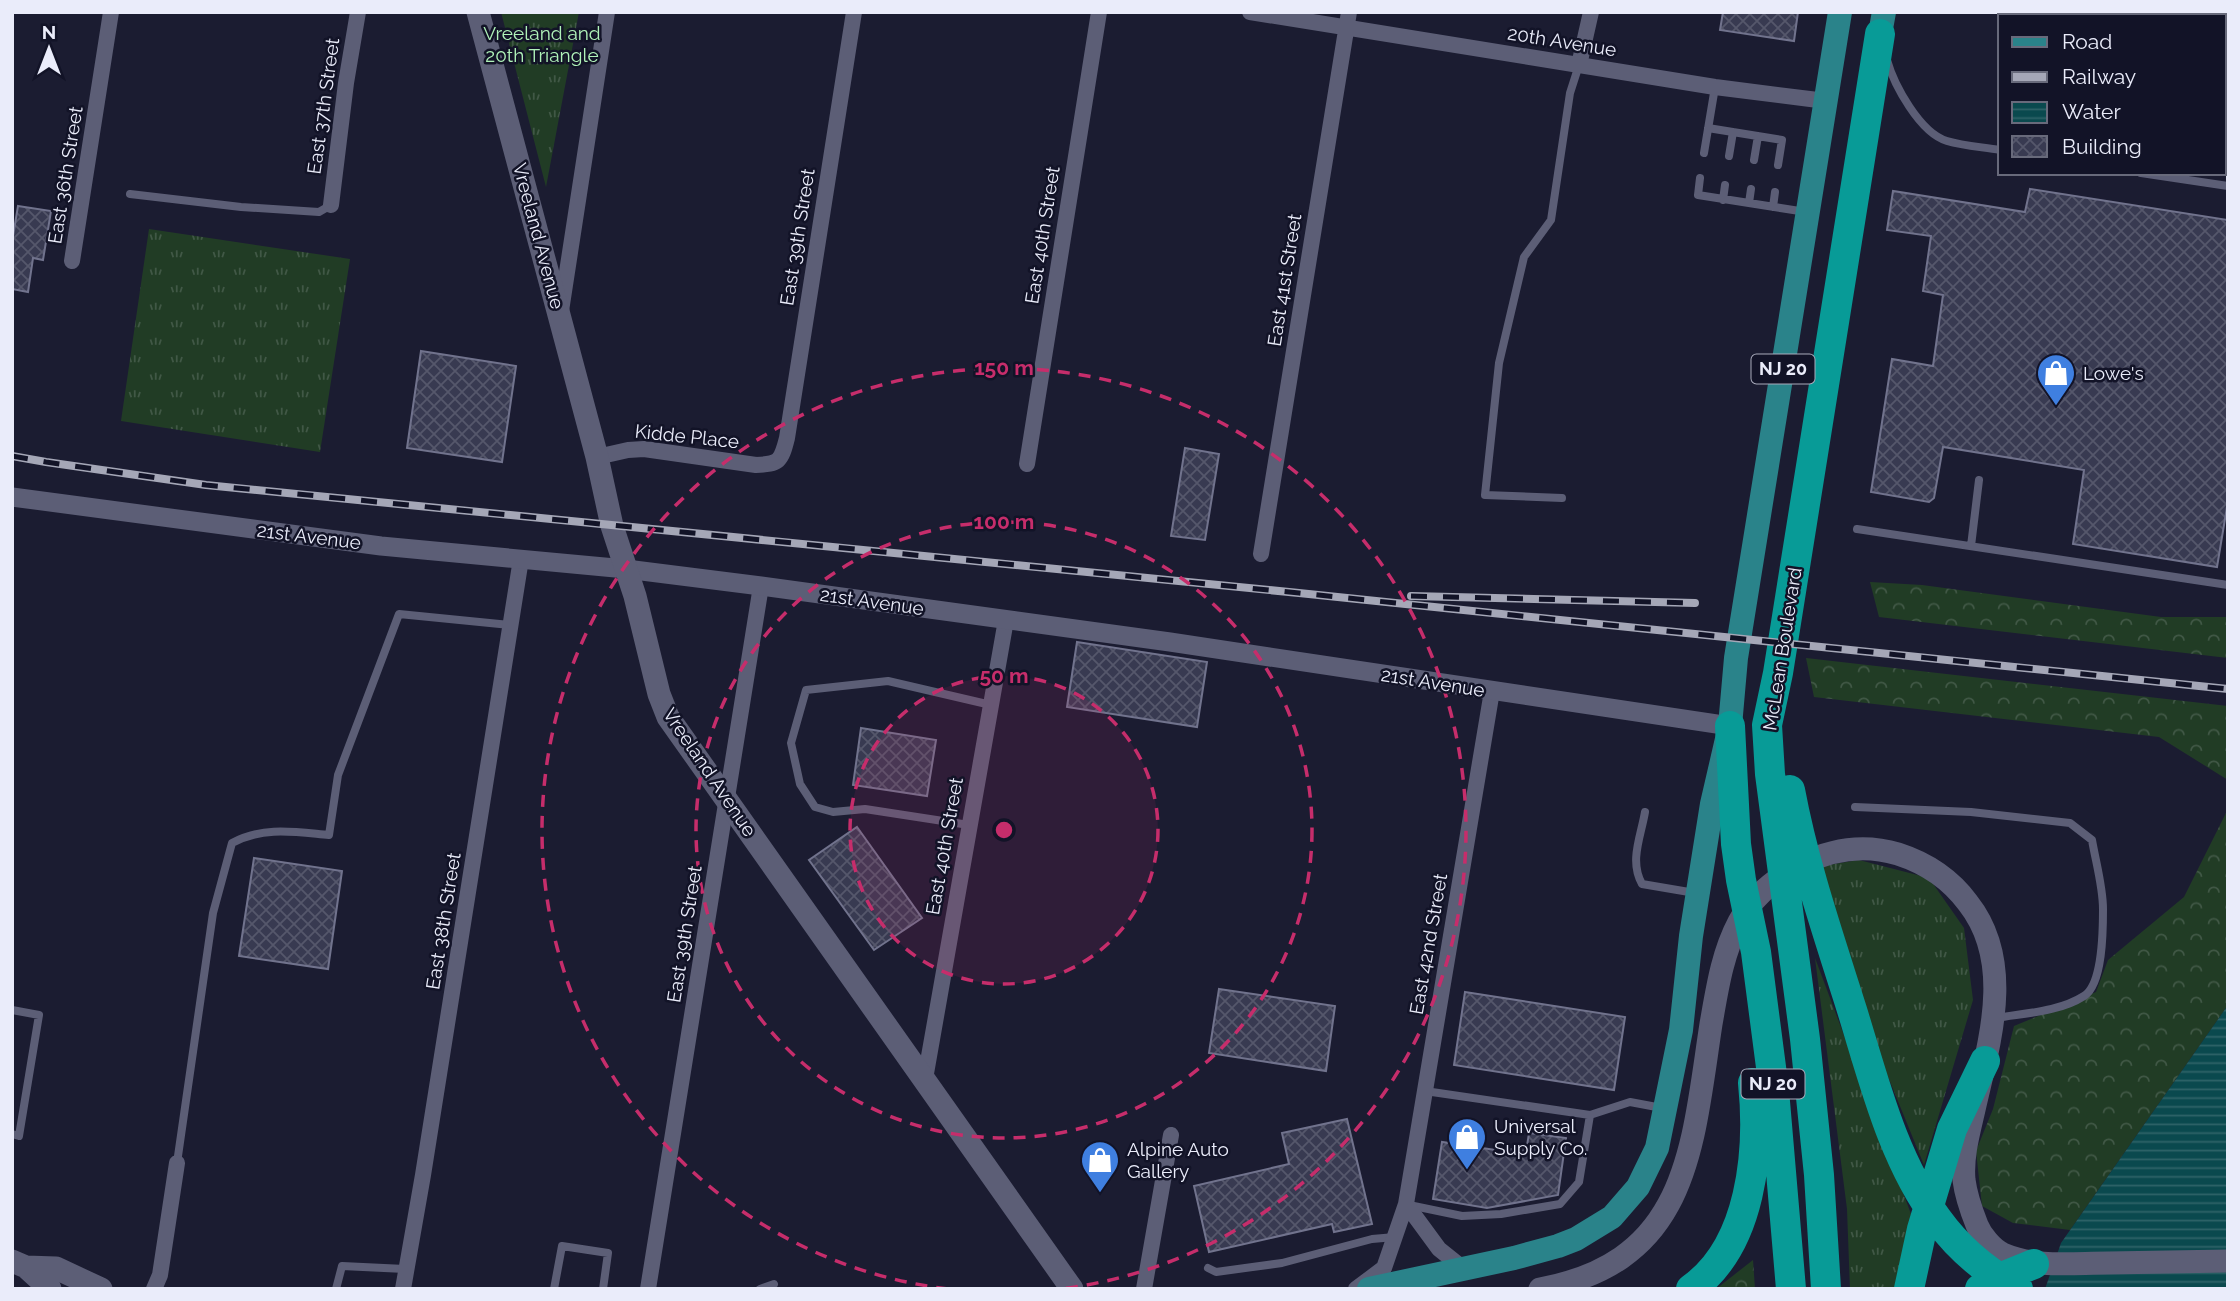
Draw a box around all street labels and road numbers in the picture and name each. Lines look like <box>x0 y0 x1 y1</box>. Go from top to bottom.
street label: 20th Avenue <box>1506 22 1618 60</box>
street label: East 37th Street <box>303 36 344 176</box>
street label: East 36th Street <box>43 104 87 245</box>
street label: Vreeland Avenue <box>509 161 569 311</box>
street label: East 40th Street <box>1020 164 1064 305</box>
street label: East 39th Street <box>775 166 819 307</box>
street label: East 41st Street <box>1263 212 1305 348</box>
road number: NJ 20 <box>1752 354 1814 384</box>
street label: Kidde Place <box>634 420 740 452</box>
street label: 21st Avenue <box>256 519 362 553</box>
street label: McLean Boulevard <box>1758 566 1806 732</box>
street label: 21st Avenue <box>819 583 925 619</box>
street label: 21st Avenue <box>1380 663 1486 701</box>
street label: Vreeland Avenue <box>659 704 761 840</box>
street label: East 40th Street <box>921 775 967 916</box>
street label: East 38th Street <box>421 850 465 991</box>
street label: East 39th Street <box>662 863 706 1004</box>
street label: East 42nd Street <box>1405 871 1451 1016</box>
road number: NJ 20 <box>1742 1070 1804 1098</box>

